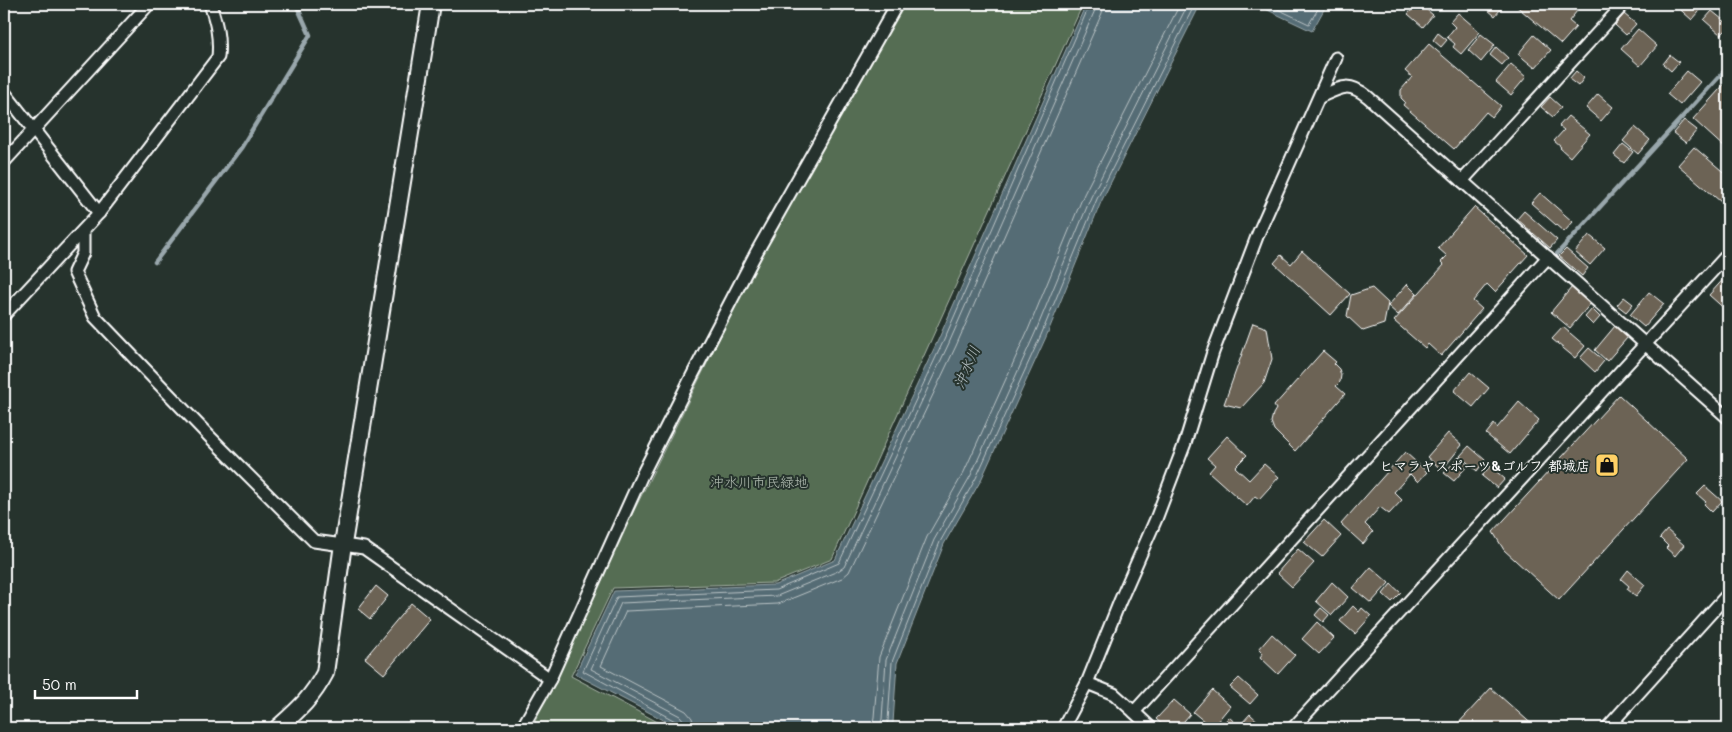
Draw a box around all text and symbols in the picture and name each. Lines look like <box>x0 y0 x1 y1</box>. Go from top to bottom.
water label: 沖水川 <box>948 342 984 392</box>
shop icon: ヒマラヤスポーツ&ゴルフ 都城店 <box>1594 452 1620 478</box>
place label: ヒマラヤスポーツ&ゴルフ 都城店 <box>1379 456 1590 475</box>
park label: 沖水川市民緑地 <box>710 472 808 491</box>
scale bar <box>35 667 138 699</box>
text: 50 m <box>42 674 77 694</box>

